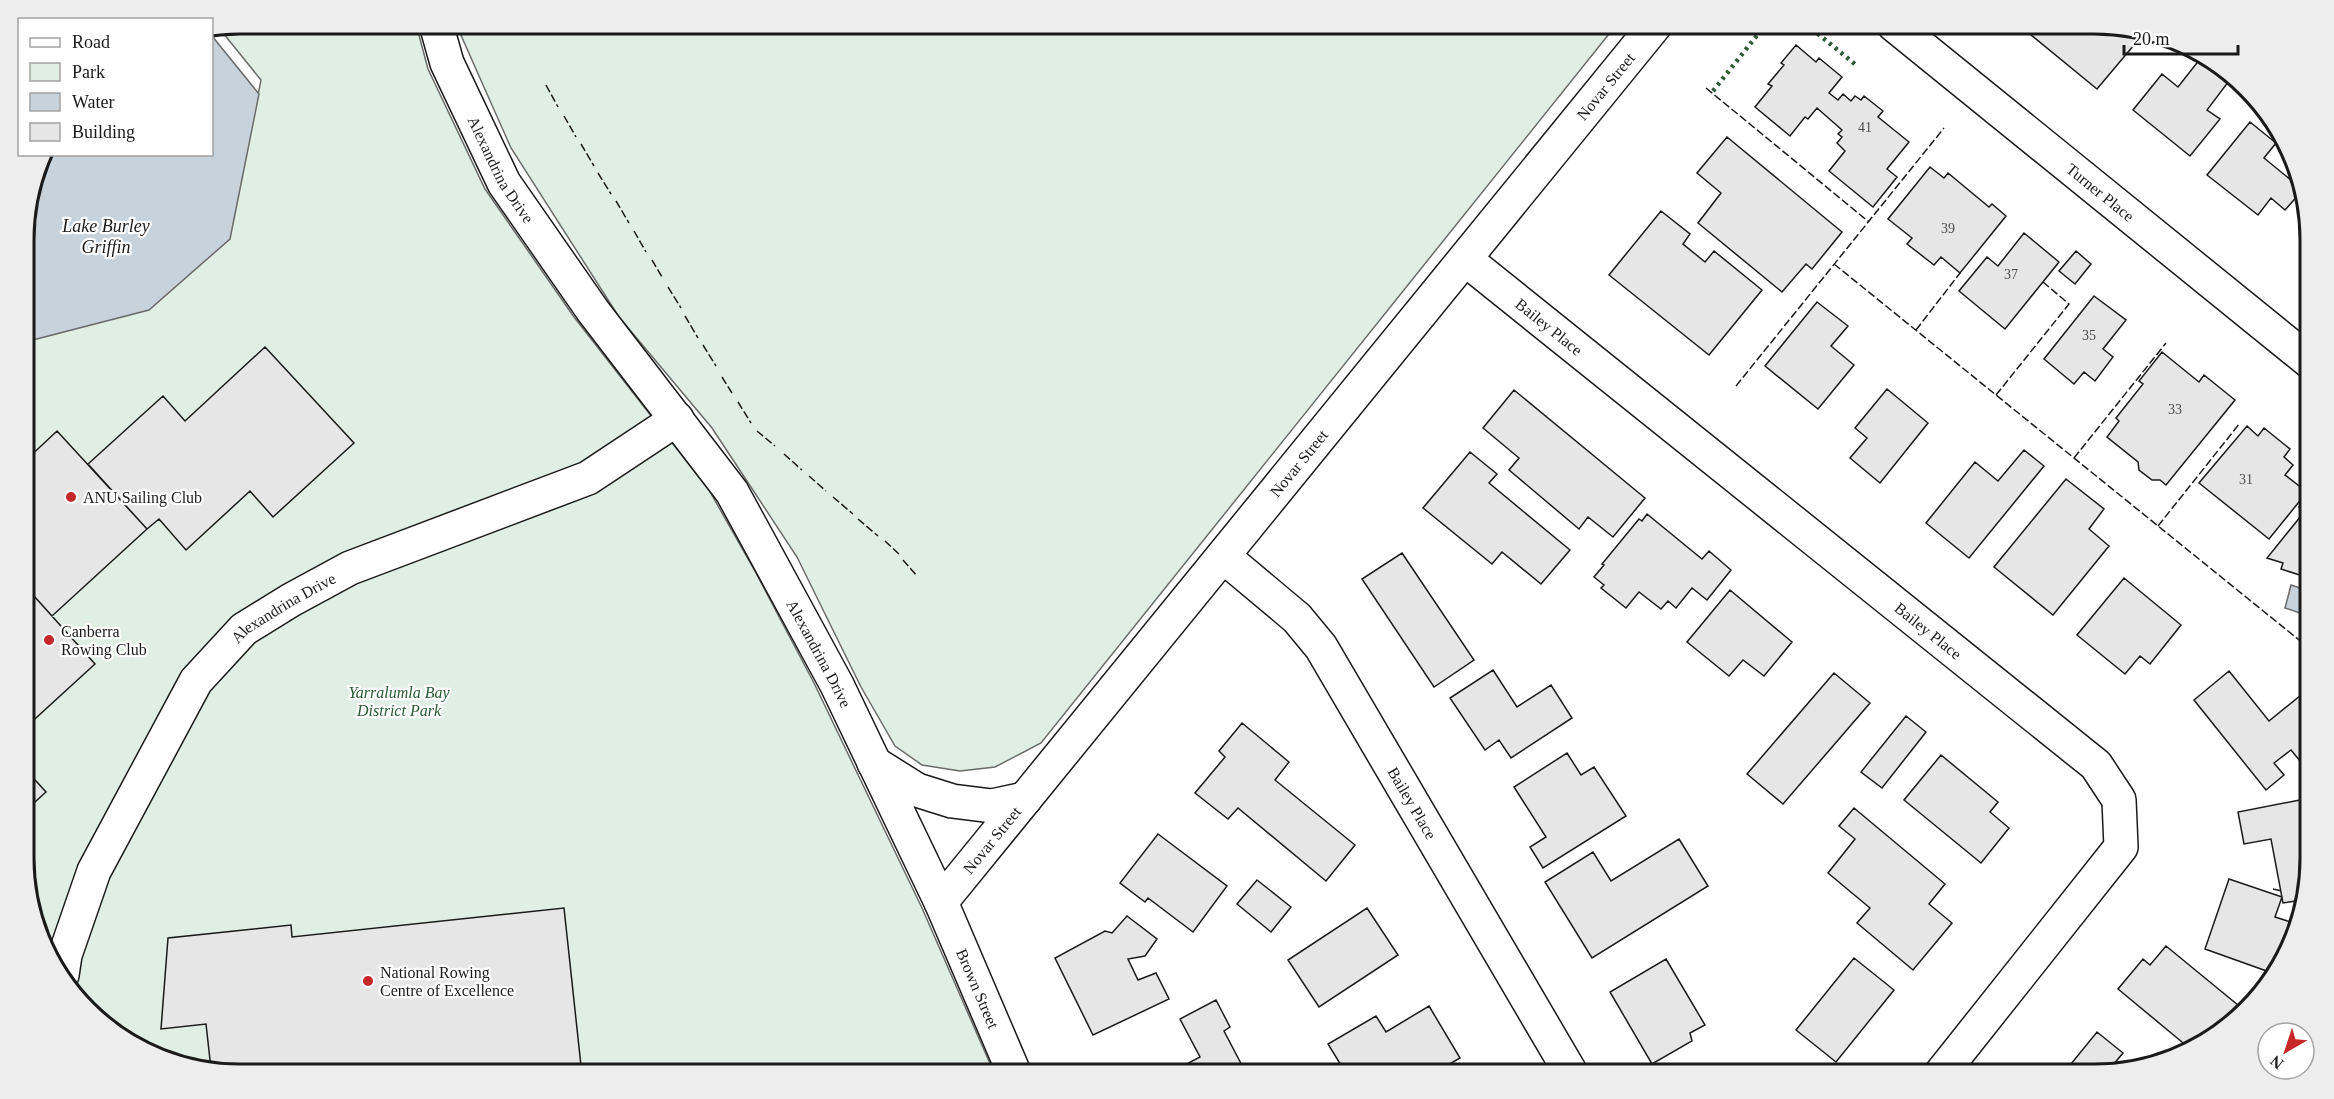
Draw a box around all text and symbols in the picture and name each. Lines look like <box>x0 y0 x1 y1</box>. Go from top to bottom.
legend <box>18 18 213 156</box>
scale bar <box>2124 18 2238 56</box>
text: 20 m <box>2133 29 2170 49</box>
text: Road <box>72 32 110 52</box>
street label: Novar Street <box>1574 49 1638 123</box>
text: Park <box>72 62 105 82</box>
text: Water <box>72 92 115 112</box>
street label: Alexandrina Drive <box>464 113 537 226</box>
house number: 41 <box>1858 120 1872 135</box>
text: Building <box>72 122 135 142</box>
street label: Turner Place <box>2063 160 2137 225</box>
water label: Lake Burley Griffin <box>61 216 150 257</box>
house number: 39 <box>1941 221 1955 236</box>
house number: 37 <box>2004 267 2018 282</box>
street label: Bailey Place <box>1512 295 1586 359</box>
house number: 35 <box>2082 328 2096 343</box>
house number: 33 <box>2168 402 2182 417</box>
street label: Novar Street <box>1267 426 1332 500</box>
house number: 31 <box>2239 472 2253 487</box>
place label: ANU Sailing Club <box>83 489 202 507</box>
marker: ANU Sailing Club <box>64 490 78 504</box>
street label: Alexandrina Drive <box>228 570 338 646</box>
street label: Alexandrina Drive <box>783 597 854 710</box>
street label: Bailey Place <box>1891 599 1965 663</box>
place label: Canberra Rowing Club <box>61 623 147 659</box>
marker: Canberra Rowing Club <box>42 633 56 647</box>
park label: Yarralumla Bay District Park <box>348 684 451 719</box>
street label: Bailey Place <box>1384 764 1440 842</box>
street label: Novar Street <box>960 803 1025 877</box>
street label: Brown Street <box>953 946 1002 1032</box>
place label: National Rowing Centre of Excellence <box>380 964 514 999</box>
marker: National Rowing Centre of Excellence <box>361 974 375 988</box>
north arrow <box>2256 1021 2316 1081</box>
text: N <box>2267 1052 2287 1073</box>

